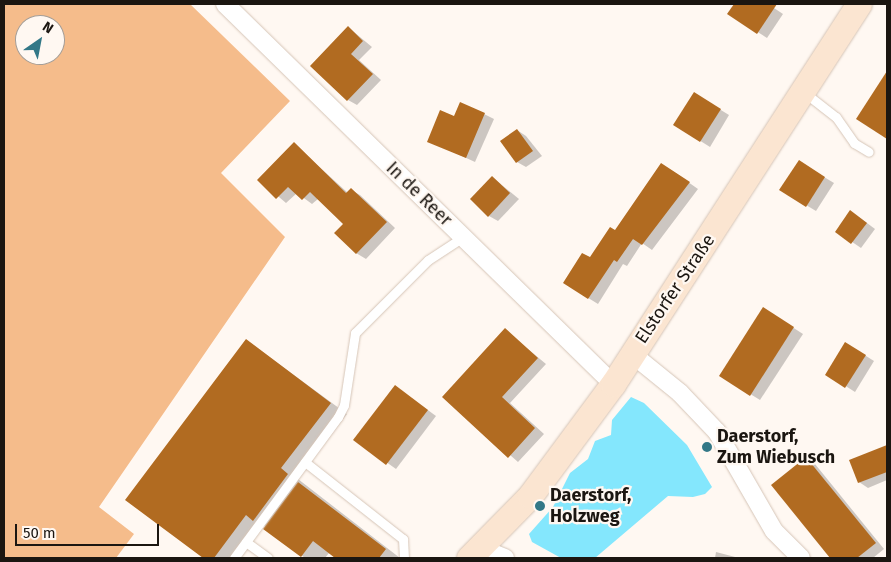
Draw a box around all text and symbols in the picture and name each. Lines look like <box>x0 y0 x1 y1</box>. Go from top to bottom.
north arrow <box>15 15 65 65</box>
text: N <box>39 18 56 37</box>
street label: In de Reer <box>382 157 456 231</box>
street label: Elstorfer Straße <box>630 230 720 348</box>
place label: Daerstorf, Zum Wiebusch <box>717 426 835 468</box>
marker: Daerstorf, Zum Wiebusch <box>701 441 713 453</box>
place label: Daerstorf, Holzweg <box>550 485 631 528</box>
marker: Daerstorf, Holzweg <box>534 500 546 512</box>
scale bar <box>18 514 161 546</box>
text: 50 m <box>23 524 56 542</box>

